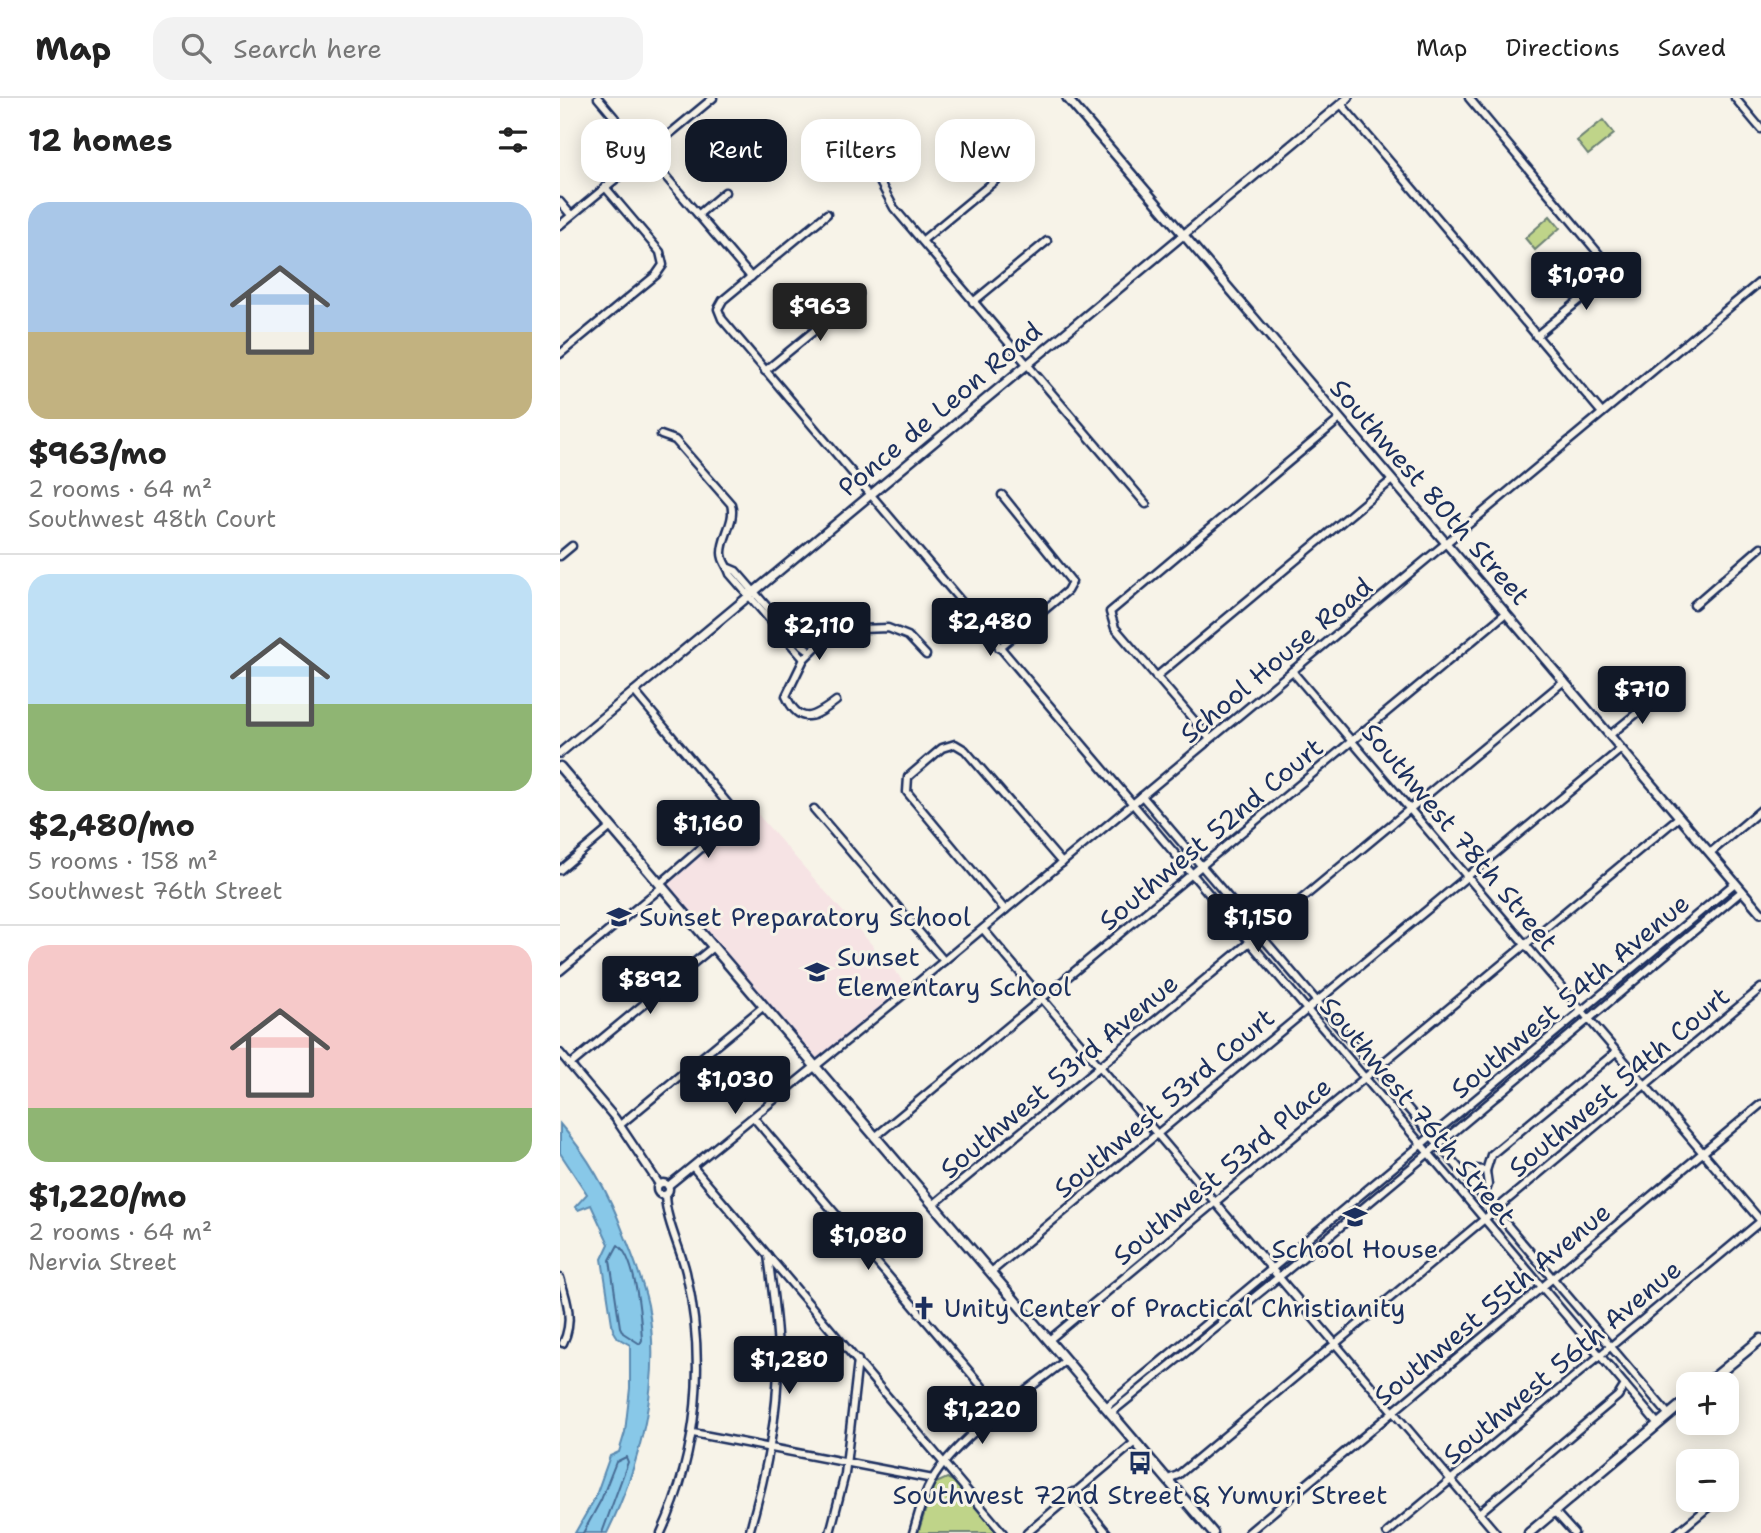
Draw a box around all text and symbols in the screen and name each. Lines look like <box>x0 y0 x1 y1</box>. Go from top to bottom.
search box <box>153 17 643 80</box>
text: Map <box>35 26 111 71</box>
icon: search <box>177 29 215 67</box>
text: Search here <box>233 31 382 66</box>
text: Map <box>1416 32 1467 64</box>
text: Directions <box>1505 32 1620 64</box>
text: Saved <box>1658 32 1726 64</box>
chip: Buy <box>581 119 671 182</box>
chip: Rent <box>685 119 787 182</box>
chip: Filters <box>801 119 921 182</box>
chip: New <box>935 119 1035 182</box>
text: 12 homes <box>28 120 172 161</box>
icon: filters <box>494 121 532 159</box>
icon: home <box>217 247 343 373</box>
pin: $1,070 <box>1529 252 1643 312</box>
text: $1,070 <box>1547 260 1625 290</box>
pin: $963 <box>779 284 861 343</box>
text: $963 <box>789 291 851 321</box>
street label: Ponce de Leon Road <box>830 313 1049 504</box>
street label: Southwest 80th Street <box>1322 371 1538 612</box>
text: $963/mo <box>28 433 167 474</box>
text: 2 rooms · 64 m² <box>28 474 212 504</box>
text: Southwest 48th Court <box>28 504 276 534</box>
street label: School House Road <box>1172 569 1379 751</box>
pin: $2,480 <box>933 598 1047 658</box>
pin: $2,110 <box>762 602 876 662</box>
text: $2,480 <box>948 606 1032 636</box>
text: $2,110 <box>783 610 855 640</box>
icon: home <box>217 619 343 745</box>
pin: $710 <box>1601 666 1683 726</box>
text: $710 <box>1614 674 1670 704</box>
street label: Southwest 78th Street <box>1354 715 1566 958</box>
street label: Southwest 52nd Court <box>1091 729 1330 938</box>
pin: $1,160 <box>651 800 765 860</box>
text: $2,480/mo <box>28 805 195 846</box>
text: $1,160 <box>673 808 743 838</box>
text: 5 rooms · 158 m² <box>28 846 218 876</box>
text: Southwest 76th Street <box>28 876 283 906</box>
street label: Southwest 54th Avenue <box>1443 885 1696 1106</box>
pin: $1,150 <box>1201 894 1315 954</box>
place label: Sunset Preparatory School <box>639 899 971 934</box>
text: $1,150 <box>1223 902 1293 932</box>
school or university icon: Sunset Preparatory School <box>605 903 633 931</box>
place label: Sunset Elementary School <box>837 939 1071 1004</box>
pin: $892 <box>609 956 691 1016</box>
school or university icon: Sunset Elementary School <box>803 958 831 986</box>
text: $892 <box>618 964 682 994</box>
street label: Southwest 53rd Avenue <box>932 965 1185 1186</box>
street label: Southwest 54th Court <box>1501 979 1737 1185</box>
street label: Southwest 76th Street <box>1312 989 1524 1232</box>
icon: home <box>217 990 343 1116</box>
street label: Southwest 53rd Court <box>1046 1000 1281 1205</box>
pin: $1,030 <box>678 1056 792 1116</box>
text: $1,030 <box>696 1064 774 1094</box>
street label: Southwest 53rd Place <box>1105 1069 1339 1273</box>
text: $1,220/mo <box>28 1176 187 1217</box>
street label: Southwest 55th Avenue <box>1366 1194 1618 1413</box>
school or university icon: School House <box>1341 1203 1369 1231</box>
pin: $1,080 <box>811 1212 925 1272</box>
text: 2 rooms · 64 m² <box>28 1217 212 1247</box>
text: $1,080 <box>829 1220 907 1250</box>
place label: School House <box>1271 1231 1439 1266</box>
text: Nervia Street <box>28 1247 177 1277</box>
street label: Southwest 56th Avenue <box>1435 1251 1688 1472</box>
place label: Unity Center of Practical Christianity <box>944 1290 1406 1325</box>
church icon: Unity Center of Practical Christianity <box>910 1294 938 1322</box>
pin: $1,280 <box>732 1336 846 1396</box>
text: $1,280 <box>750 1344 828 1374</box>
map controls <box>1676 1372 1739 1512</box>
button: + <box>1676 1372 1739 1435</box>
pin: $1,220 <box>925 1386 1039 1446</box>
text: $1,220 <box>943 1394 1021 1424</box>
bus stop icon: Southwest 72nd Street & Yumuri Street <box>1126 1449 1154 1477</box>
button: − <box>1676 1449 1739 1512</box>
place label: Southwest 72nd Street & Yumuri Street <box>892 1477 1388 1512</box>

